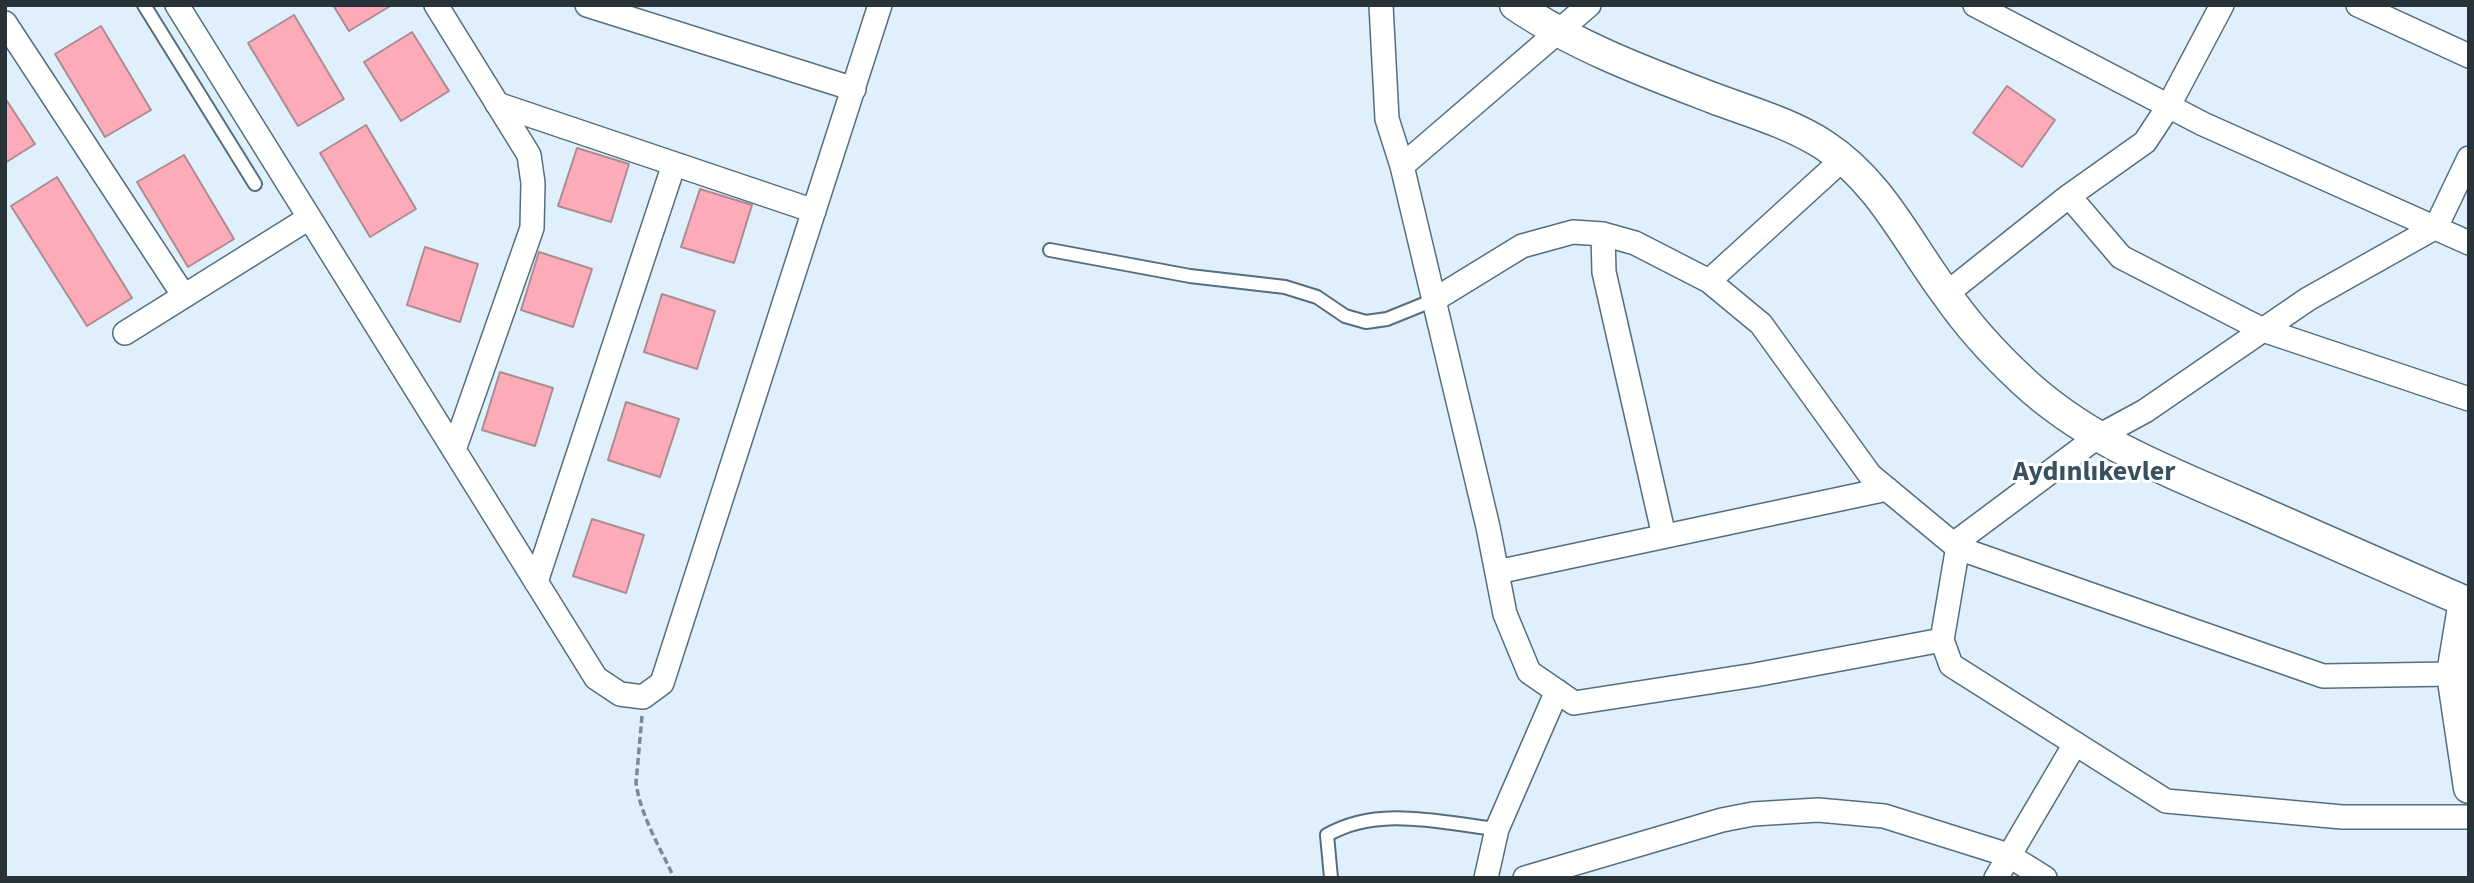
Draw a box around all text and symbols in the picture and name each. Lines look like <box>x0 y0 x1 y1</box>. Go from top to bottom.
district label: Aydınlıkevler <box>2013 457 2175 491</box>

